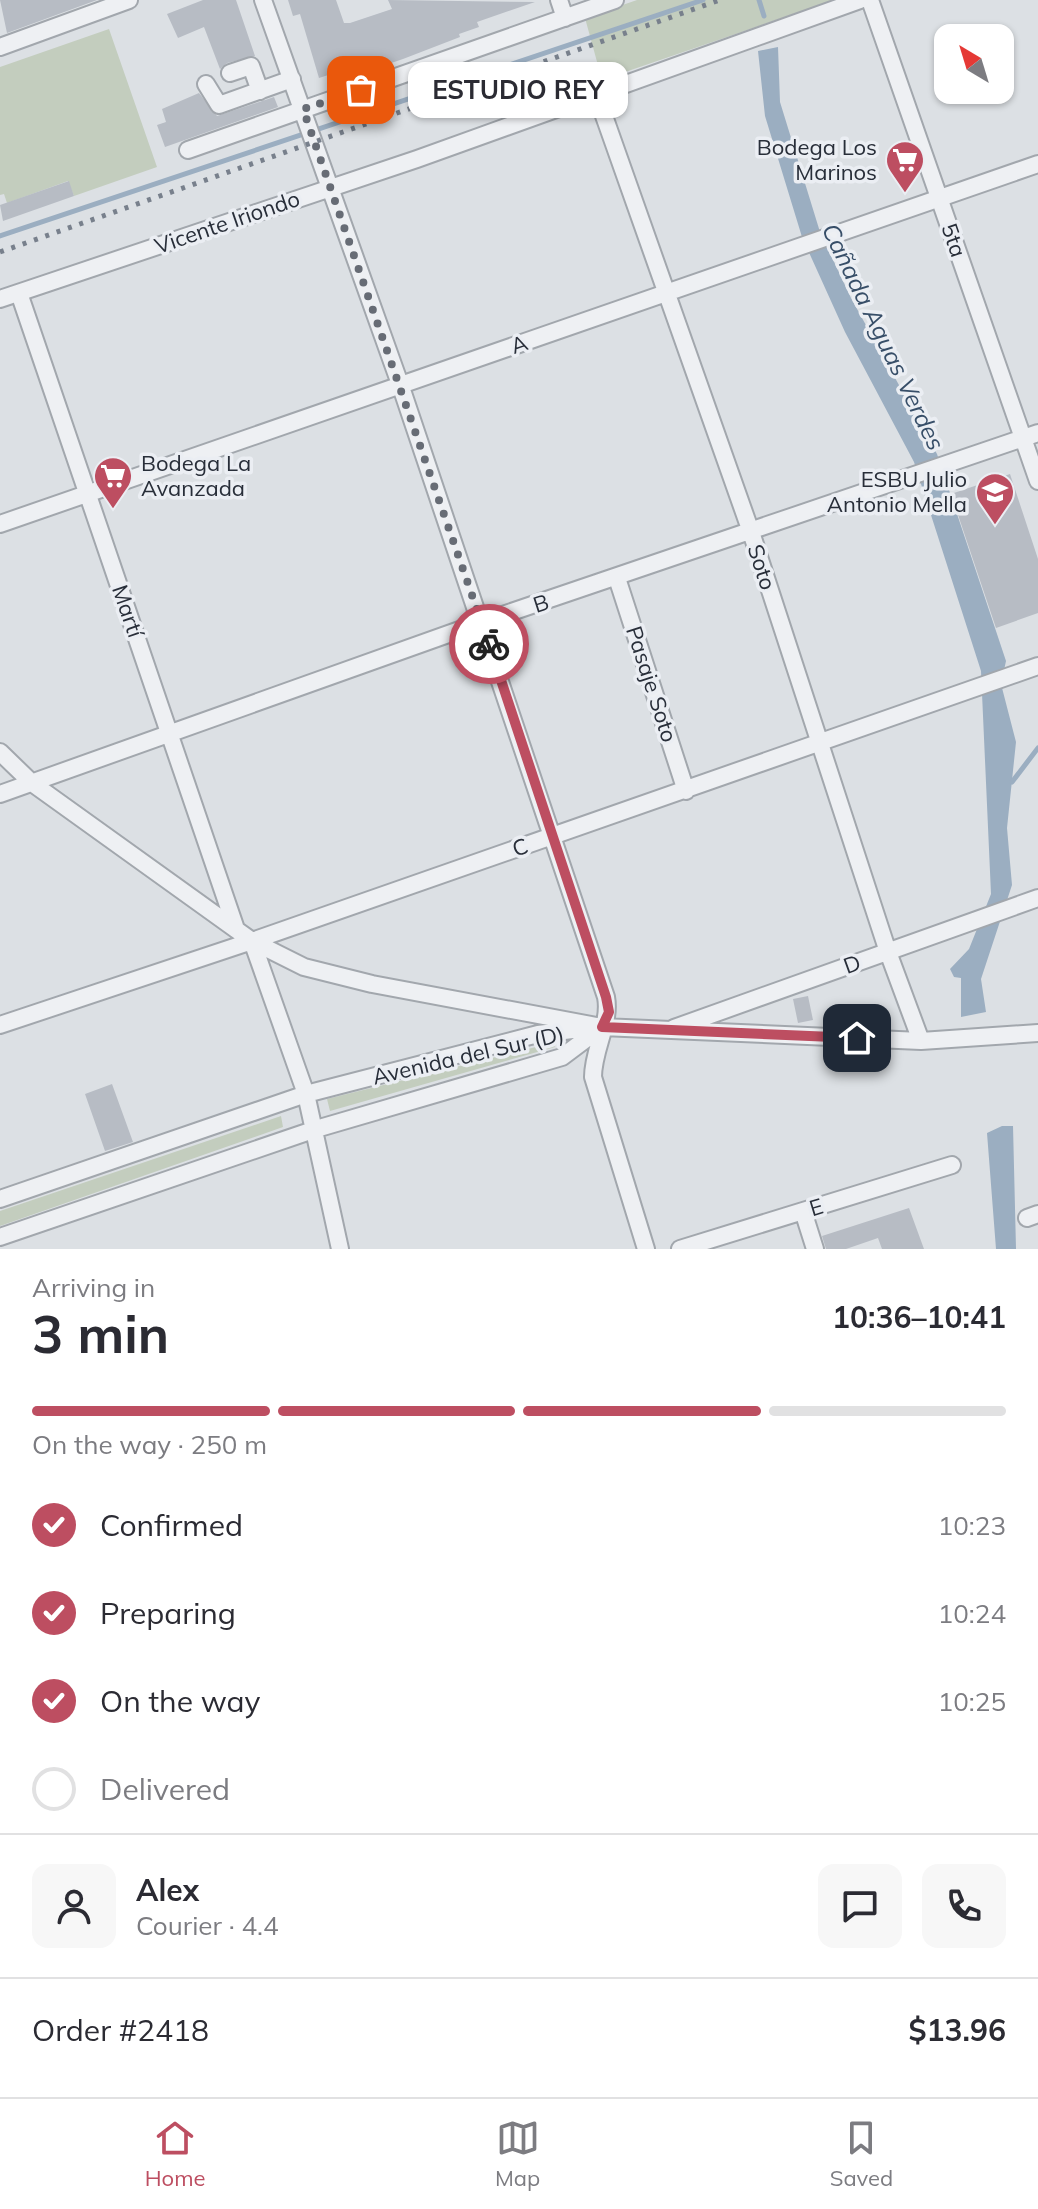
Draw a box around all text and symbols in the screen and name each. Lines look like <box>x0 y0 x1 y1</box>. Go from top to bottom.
north arrow <box>934 24 1014 104</box>
map controls <box>934 24 1014 104</box>
pin <box>327 56 395 124</box>
callout: ESTUDIO REY <box>409 62 629 118</box>
icon: bag <box>339 68 383 112</box>
text: ESTUDIO REY <box>432 73 604 106</box>
place label: Bodega Los Marinos <box>757 133 877 186</box>
supermarket icon: Bodega Los Marinos <box>884 139 926 194</box>
street label: Vicente Iriondo <box>151 184 303 260</box>
water label: Cañada Aguas Verdes <box>816 218 952 455</box>
street label: 5ta <box>935 219 973 261</box>
street label: A <box>507 328 531 360</box>
place label: Bodega La Avanzada <box>141 449 251 502</box>
supermarket icon: Bodega La Avanzada <box>92 455 134 510</box>
place label: ESBU Julio Antonio Mella <box>827 465 967 518</box>
school or university icon: ESBU Julio Antonio Mella <box>974 471 1016 526</box>
street label: Soto <box>742 541 782 593</box>
street label: Martí <box>106 581 151 643</box>
street label: B <box>530 587 552 619</box>
courier <box>449 604 529 684</box>
icon: bike <box>467 622 511 666</box>
street label: Pasaje Soto <box>620 622 684 746</box>
street label: C <box>508 831 532 863</box>
street label: D <box>839 948 865 980</box>
pin <box>823 1004 891 1072</box>
icon: home <box>835 1016 879 1060</box>
street label: Avenida del Sur (D) <box>369 1019 567 1091</box>
street label: E <box>806 1192 826 1222</box>
text: Arriving in <box>32 1271 155 1304</box>
text: 10:36–10:41 <box>832 1298 1006 1336</box>
text: 3 min <box>32 1301 169 1366</box>
text: On the way · 250 m <box>32 1428 267 1461</box>
icon: check <box>32 1503 76 1547</box>
text: Confirmed <box>100 1506 243 1544</box>
text: 10:23 <box>938 1509 1006 1542</box>
icon: check <box>32 1591 76 1635</box>
text: Preparing <box>100 1594 236 1632</box>
text: 10:24 <box>938 1597 1006 1630</box>
icon: check <box>32 1679 76 1723</box>
text: On the way <box>100 1682 260 1720</box>
text: 10:25 <box>938 1685 1006 1718</box>
text: Delivered <box>100 1770 230 1808</box>
button: person <box>32 1864 116 1948</box>
button: chat <box>818 1864 902 1948</box>
button: phone <box>922 1864 1006 1948</box>
text: Alex <box>136 1871 199 1909</box>
text: Courier · 4.4 <box>136 1909 279 1942</box>
text: Order #2418 <box>32 2011 209 2049</box>
text: $13.96 <box>909 2011 1006 2049</box>
tab: Home <box>145 2116 205 2192</box>
tab: Map <box>495 2116 540 2192</box>
tab: Saved <box>830 2116 893 2192</box>

